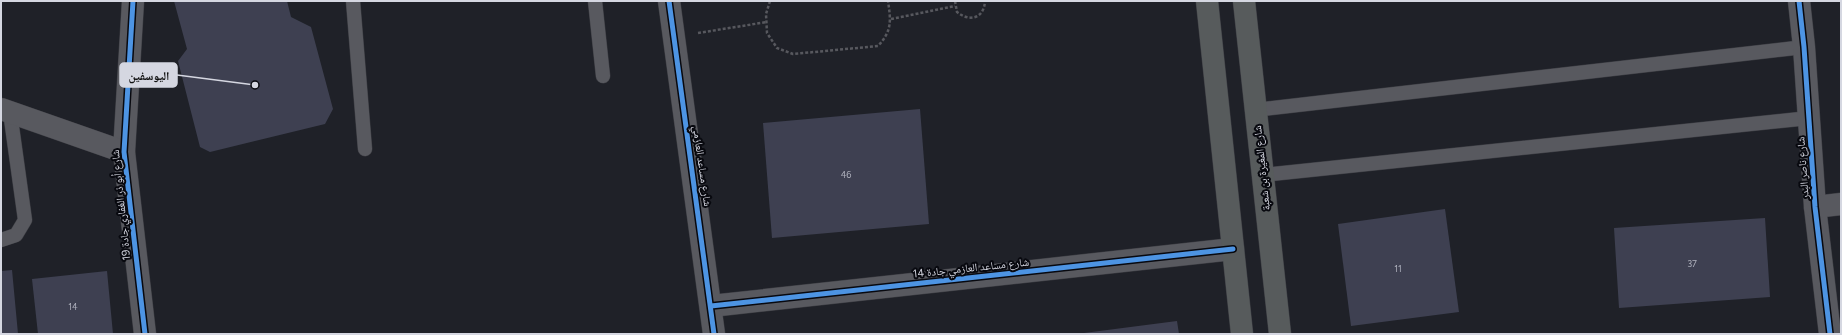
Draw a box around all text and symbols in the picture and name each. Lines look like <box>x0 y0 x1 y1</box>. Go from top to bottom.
callout: اليوسفين <box>120 63 177 87</box>
text: اليوسفين <box>128 69 170 84</box>
street label: شارع مساعد العازمي <box>688 125 714 207</box>
street label: شارع المغيرة بن شعبة <box>1251 125 1273 211</box>
street label: شارع ناصر البدر <box>1794 136 1812 201</box>
street label: شارع أبو ذر الغفاري جادة 19 <box>108 149 135 261</box>
house number: 46 <box>841 169 851 180</box>
street label: شارع مساعد العازمي جادة 14 <box>912 255 1030 282</box>
house number: 37 <box>1687 258 1697 269</box>
house number: 11 <box>1394 263 1402 274</box>
house number: 14 <box>68 301 78 312</box>

